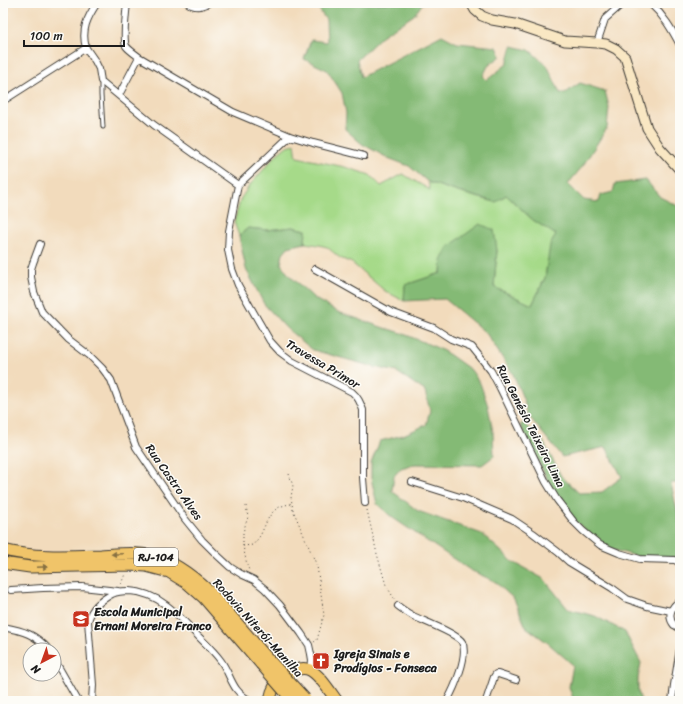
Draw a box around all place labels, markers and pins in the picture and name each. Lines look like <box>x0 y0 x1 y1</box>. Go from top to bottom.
place label: Escola Municipal Ernani Moreira Franco <box>94 601 212 637</box>
school or university icon: Escola Municipal Ernani Moreira Franco <box>71 609 91 629</box>
place label: Igreja Sinais e Prodígios - Fonseca <box>333 643 438 679</box>
church icon: Igreja Sinais e Prodígios - Fonseca <box>311 651 331 671</box>

